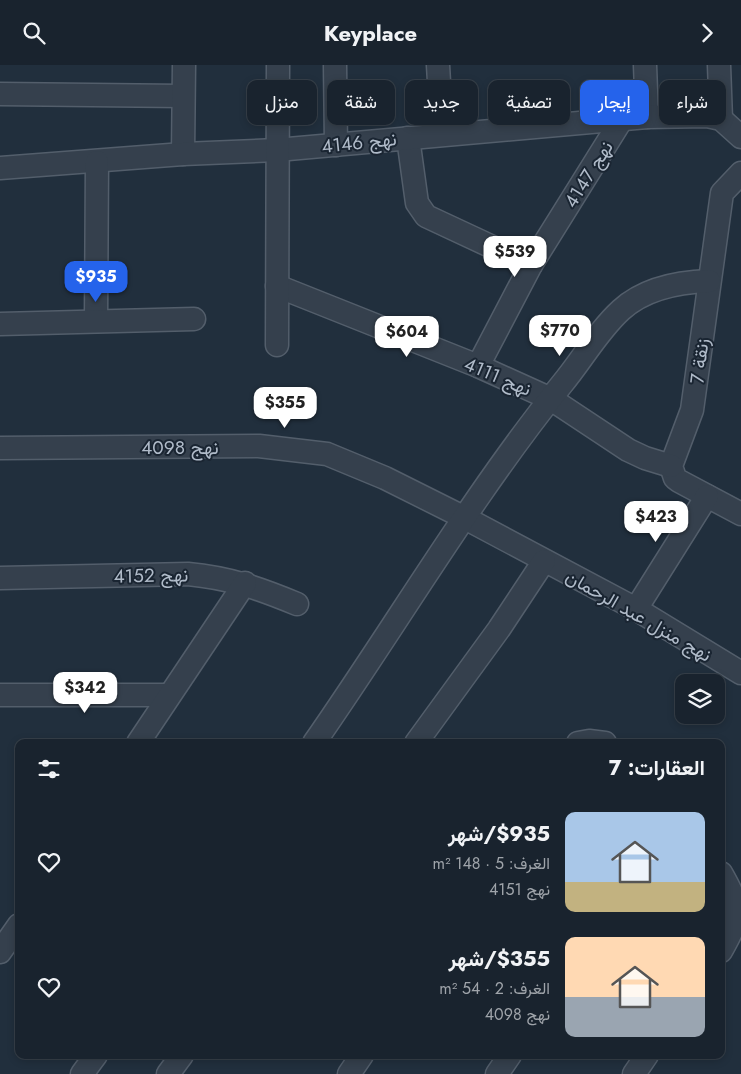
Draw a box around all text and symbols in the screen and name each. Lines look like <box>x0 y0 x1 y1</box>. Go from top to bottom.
text: Keyplace <box>324 17 417 49</box>
icon: search <box>20 19 48 47</box>
icon: forward <box>693 19 721 47</box>
chip: منزل <box>247 80 317 125</box>
chip: شقة <box>327 80 395 125</box>
chip: جديد <box>405 80 478 125</box>
chip: تصفية <box>488 80 570 125</box>
chip: إيجار <box>580 80 649 125</box>
chip: شراء <box>659 80 726 125</box>
street label: نهج 4146 <box>320 125 398 160</box>
street label: نهج 4147 <box>557 136 620 213</box>
pin: $539 <box>485 235 545 278</box>
text: $539 <box>495 240 535 263</box>
pin: $935 <box>66 261 126 303</box>
text: $935 <box>76 265 116 288</box>
pin: $604 <box>377 315 437 358</box>
pin: $770 <box>530 315 590 357</box>
text: $770 <box>540 319 580 342</box>
text: $604 <box>386 320 428 343</box>
street label: زنقة 7 <box>683 337 716 385</box>
street label: نهج 4111 <box>460 350 535 403</box>
pin: $355 <box>255 387 315 429</box>
text: $355 <box>265 391 305 414</box>
street label: نهج 4098 <box>141 434 219 461</box>
pin: $423 <box>626 501 686 543</box>
text: $423 <box>635 505 677 528</box>
street label: نهج 4152 <box>113 561 189 590</box>
street label: نهج منزل عبد الرحمان <box>561 563 717 668</box>
pin: $342 <box>55 671 115 714</box>
map controls <box>675 674 725 724</box>
button: layers <box>675 674 725 724</box>
text: $342 <box>64 676 106 699</box>
text: العقارات: 7 <box>609 753 705 783</box>
icon: filters <box>35 755 63 783</box>
text: $935/شهر <box>448 819 550 849</box>
icon: home <box>605 832 665 892</box>
icon: heart <box>35 848 63 876</box>
text: الغرف: 5 · 148 m² <box>432 852 550 875</box>
text: نهج 4151 <box>489 878 550 901</box>
text: $355/شهر <box>448 944 550 974</box>
icon: home <box>605 957 665 1017</box>
icon: heart <box>35 973 63 1001</box>
text: الغرف: 2 · 54 m² <box>439 977 550 1000</box>
text: نهج 4098 <box>485 1003 550 1026</box>

